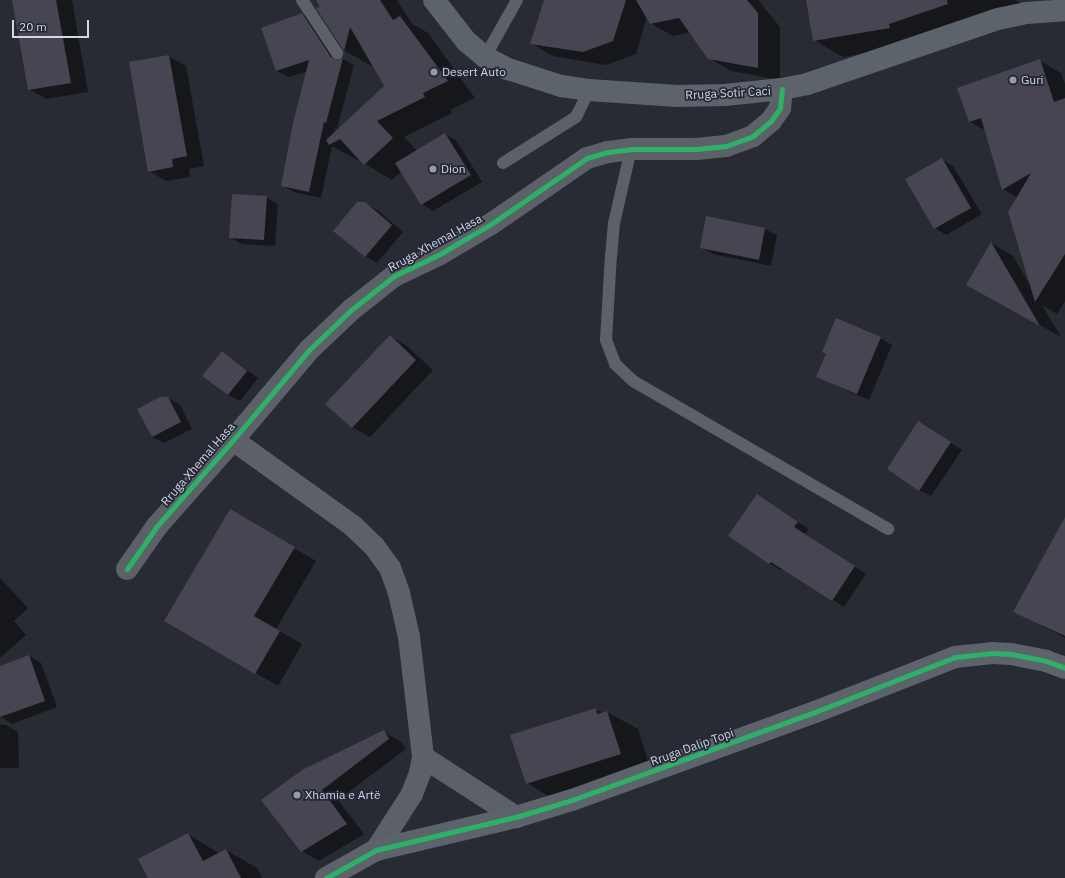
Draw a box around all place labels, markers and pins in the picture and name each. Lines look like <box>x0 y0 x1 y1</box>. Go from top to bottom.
place label: Desert Auto <box>442 65 506 79</box>
marker: Desert Auto <box>429 67 439 77</box>
place label: Guri <box>1021 73 1044 87</box>
marker: Guri <box>1008 75 1018 85</box>
place label: Dion <box>441 162 466 176</box>
marker: Dion <box>428 164 438 174</box>
place label: Xhamia e Artë <box>305 788 381 802</box>
marker: Xhamia e Artë <box>292 790 302 800</box>

